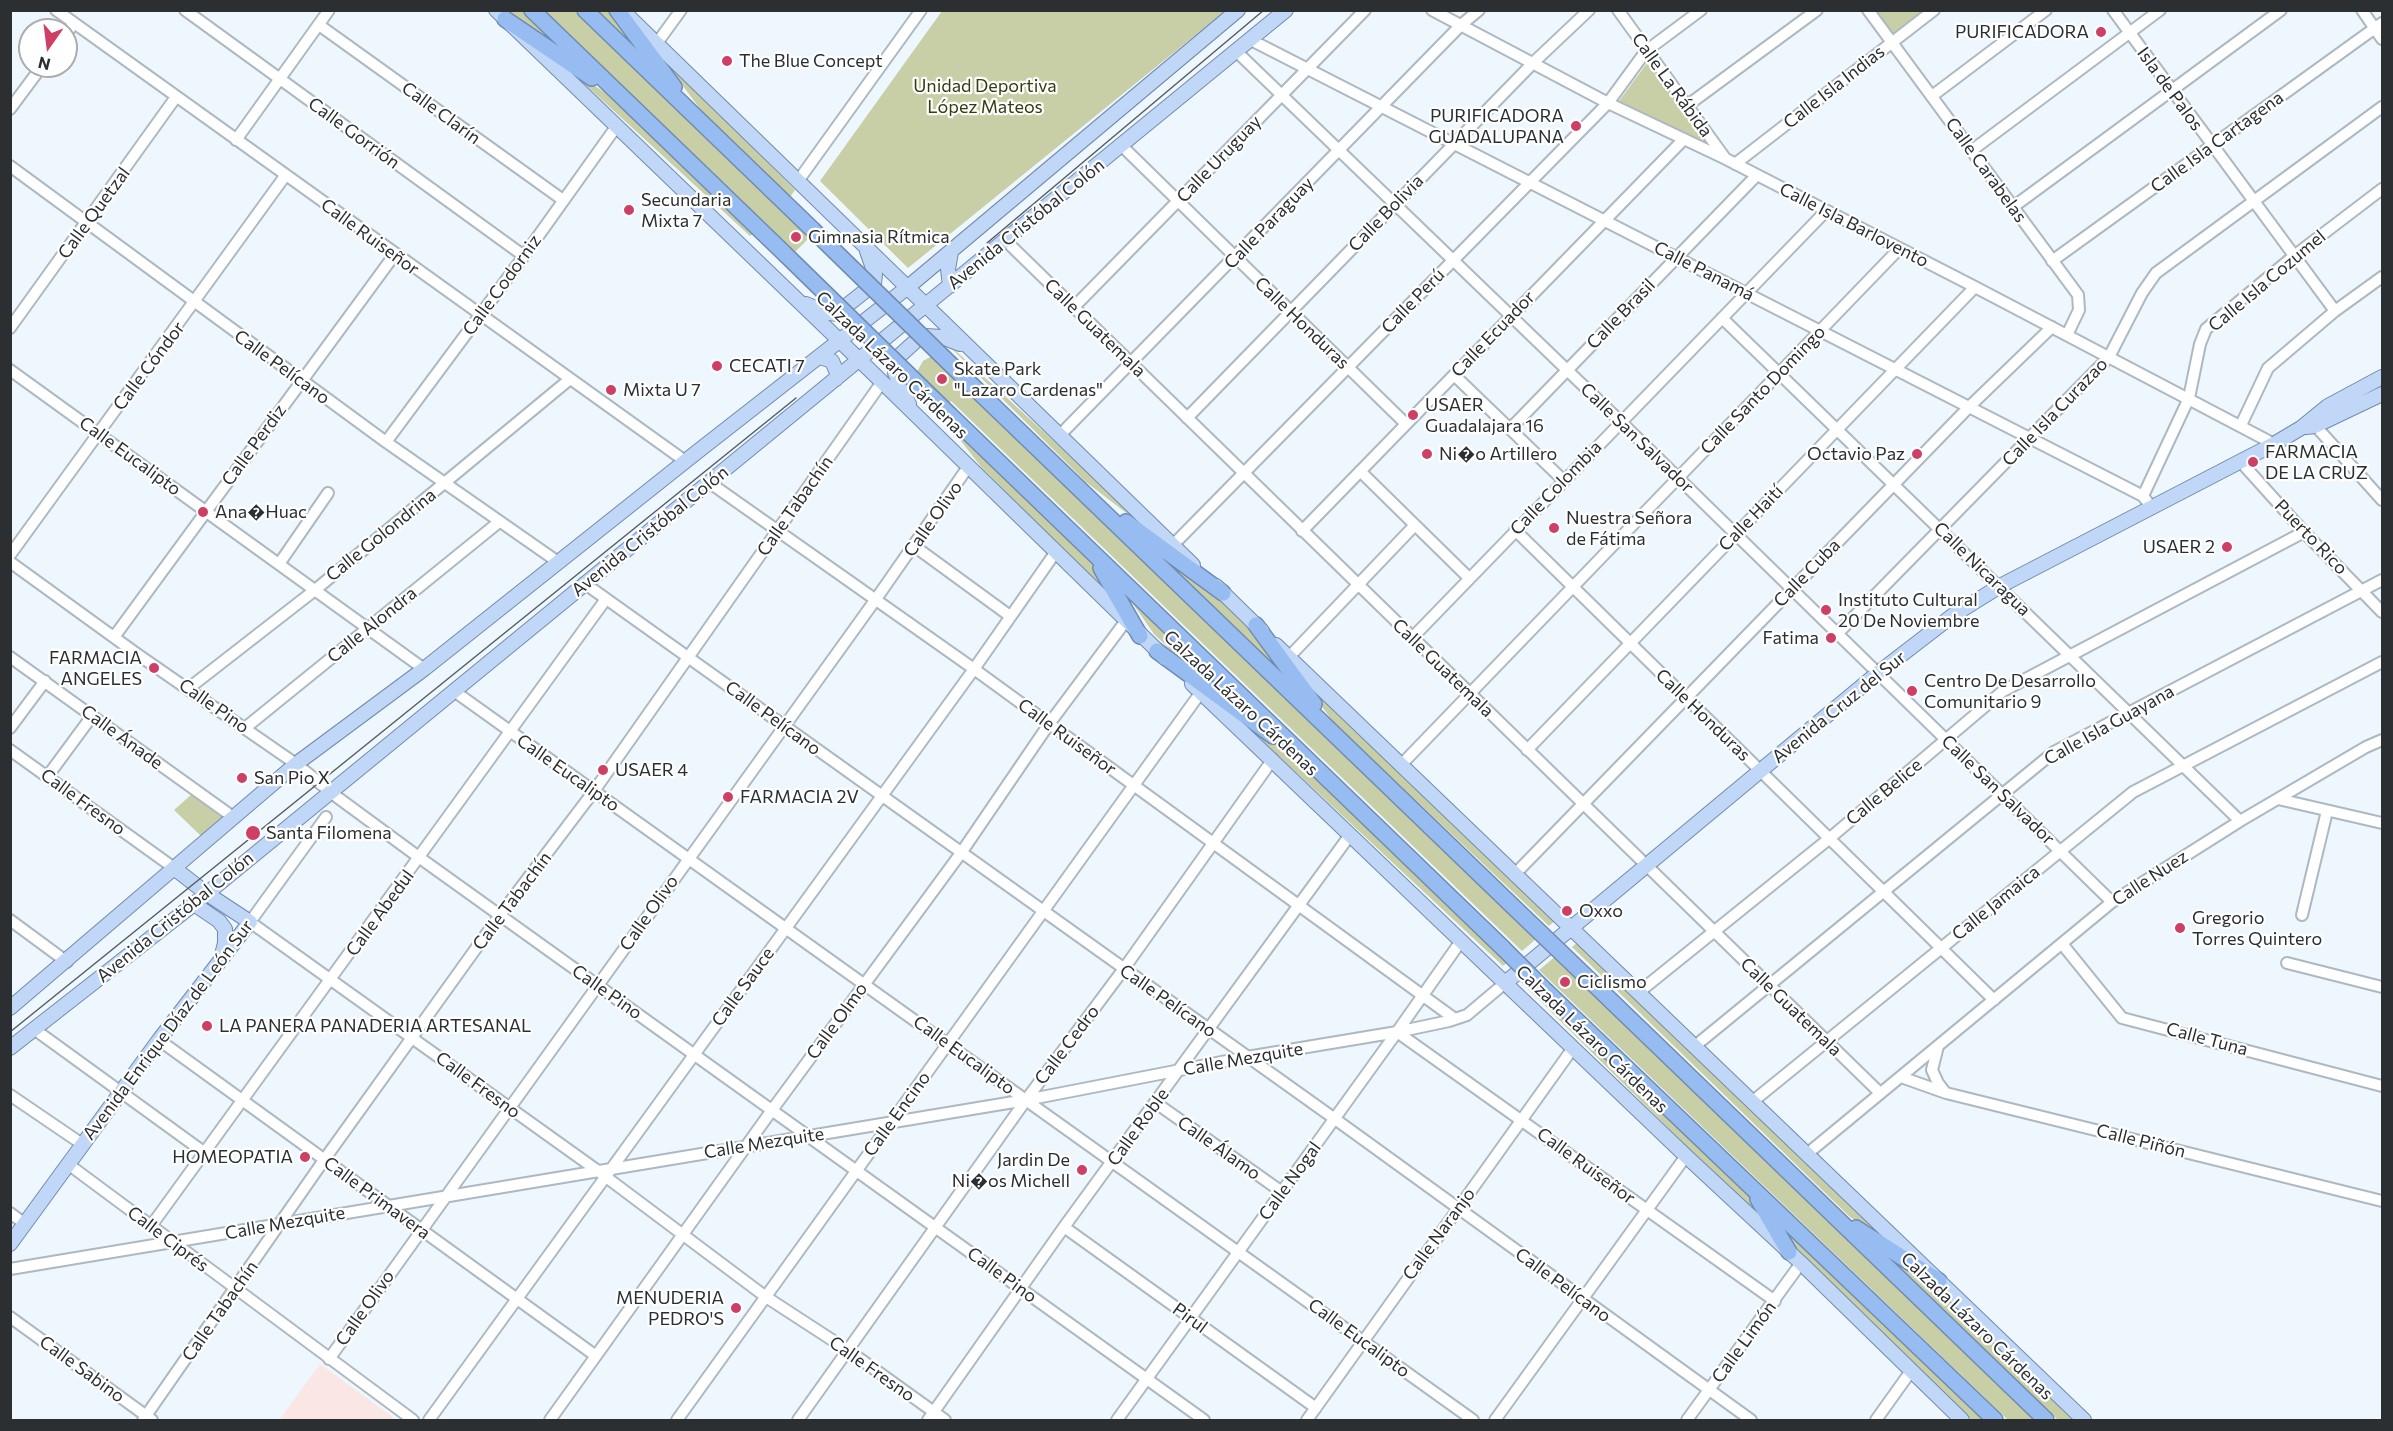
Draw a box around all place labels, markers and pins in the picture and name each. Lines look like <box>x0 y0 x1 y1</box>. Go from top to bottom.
place label: PURIFICADORA <box>1955 21 2089 43</box>
marker: PURIFICADORA <box>2094 25 2108 39</box>
place label: The Blue Concept <box>739 50 883 72</box>
marker: The Blue Concept <box>720 54 734 68</box>
place label: PURIFICADORA GUADALUPANA <box>1429 105 1564 148</box>
marker: PURIFICADORA GUADALUPANA <box>1569 119 1583 133</box>
place label: Secundaria Mixta 7 <box>641 189 731 232</box>
marker: Secundaria Mixta 7 <box>622 203 636 217</box>
place label: Gimnasia Rítmica <box>808 226 950 248</box>
marker: Gimnasia Rítmica <box>789 230 803 244</box>
place label: CECATI 7 <box>729 355 805 377</box>
place label: Skate Park "Lazaro Cardenas" <box>954 358 1103 400</box>
marker: CECATI 7 <box>710 359 724 373</box>
marker: Skate Park "Lazaro Cardenas" <box>935 372 949 386</box>
place label: Mixta U 7 <box>623 379 701 401</box>
marker: Mixta U 7 <box>604 383 618 397</box>
place label: USAER Guadalajara 16 <box>1425 394 1544 436</box>
marker: USAER Guadalajara 16 <box>1406 408 1420 422</box>
place label: FARMACIA DE LA CRUZ <box>2265 441 2368 484</box>
place label: Ni�o Artillero <box>1439 443 1557 465</box>
place label: Octavio Paz <box>1807 443 1905 465</box>
marker: Ni�o Artillero <box>1420 447 1434 461</box>
marker: Octavio Paz <box>1910 447 1924 461</box>
marker: FARMACIA DE LA CRUZ <box>2246 455 2260 469</box>
place label: Ana�Huac <box>215 501 307 523</box>
marker: Ana�Huac <box>196 505 210 519</box>
place label: Nuestra Señora de Fátima <box>1566 507 1692 550</box>
marker: Nuestra Señora de Fátima <box>1547 521 1561 535</box>
place label: USAER 2 <box>2143 536 2215 558</box>
marker: USAER 2 <box>2220 540 2234 554</box>
place label: Instituto Cultural 20 De Noviembre <box>1838 589 1979 632</box>
marker: Instituto Cultural 20 De Noviembre <box>1819 603 1833 617</box>
place label: Fatima <box>1762 627 1819 649</box>
marker: Fatima <box>1824 631 1838 645</box>
place label: FARMACIA ANGELES <box>49 647 142 690</box>
marker: FARMACIA ANGELES <box>147 661 161 675</box>
place label: Centro De Desarrollo Comunitario 9 <box>1924 670 2096 712</box>
marker: Centro De Desarrollo Comunitario 9 <box>1905 684 1919 698</box>
place label: USAER 4 <box>615 759 688 781</box>
marker: USAER 4 <box>596 763 610 777</box>
place label: San Pio X <box>254 767 330 789</box>
marker: San Pio X <box>235 771 249 785</box>
place label: FARMACIA 2V <box>740 786 859 808</box>
marker: FARMACIA 2V <box>721 790 735 804</box>
place label: Santa Filomena <box>266 822 392 844</box>
marker: Santa Filomena <box>244 824 262 842</box>
place label: Oxxo <box>1579 900 1623 922</box>
marker: Oxxo <box>1560 904 1574 918</box>
place label: Gregorio Torres Quintero <box>2192 907 2322 950</box>
marker: Gregorio Torres Quintero <box>2173 921 2187 935</box>
place label: Ciclismo <box>1577 971 1647 993</box>
marker: Ciclismo <box>1558 975 1572 989</box>
place label: LA PANERA PANADERIA ARTESANAL <box>219 1015 531 1037</box>
marker: LA PANERA PANADERIA ARTESANAL <box>200 1019 214 1033</box>
place label: HOMEOPATIA <box>172 1146 293 1168</box>
place label: Jardin De Ni�os Michell <box>952 1149 1070 1192</box>
marker: HOMEOPATIA <box>298 1150 312 1164</box>
marker: Jardin De Ni�os Michell <box>1075 1163 1089 1177</box>
place label: MENUDERIA PEDRO'S <box>616 1287 724 1330</box>
marker: MENUDERIA PEDRO'S <box>729 1301 743 1315</box>

